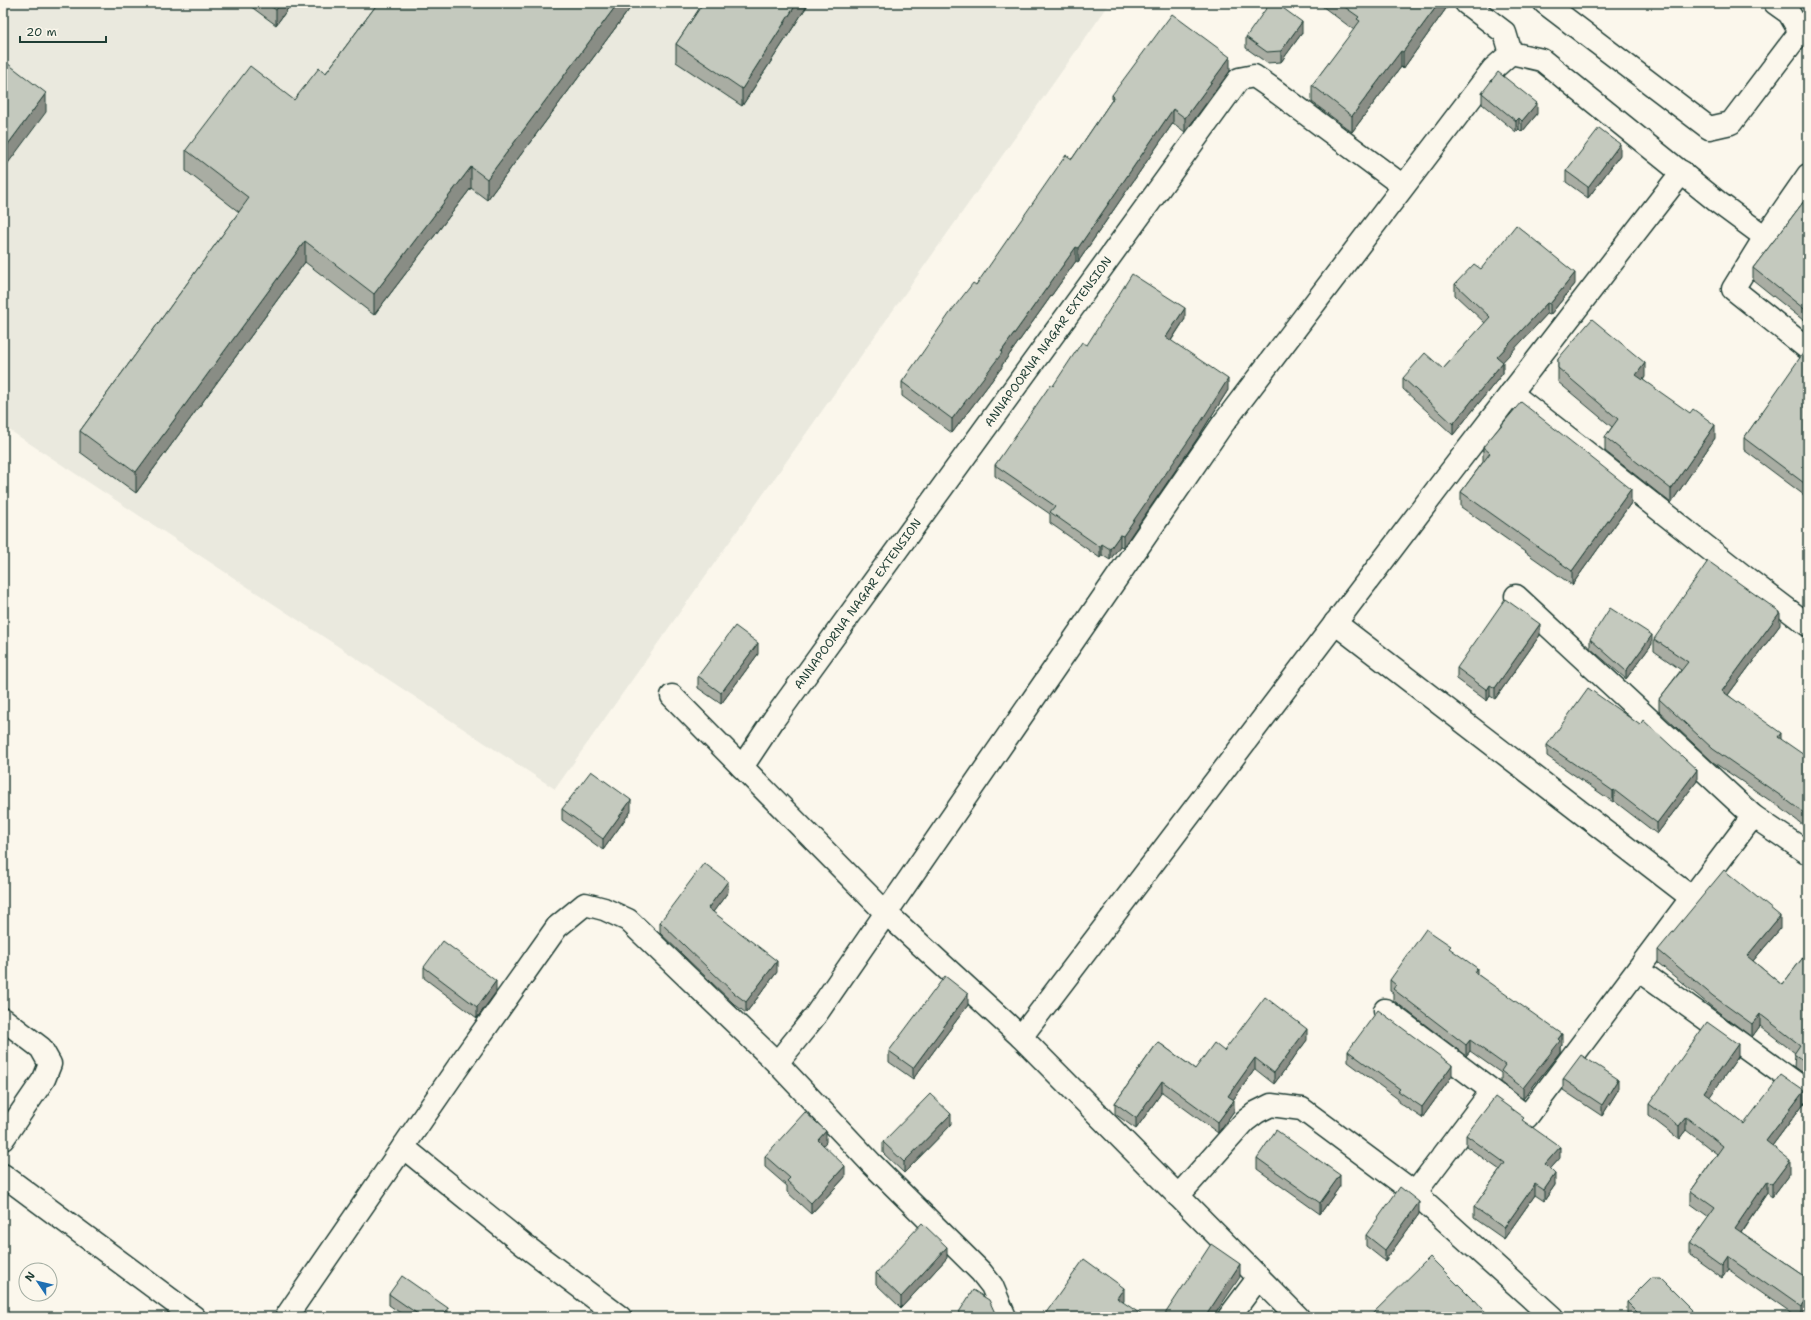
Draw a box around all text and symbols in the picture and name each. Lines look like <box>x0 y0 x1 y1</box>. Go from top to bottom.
scale bar <box>20 18 106 44</box>
text: 20 m <box>26 24 57 40</box>
street label: ANNAPOORNA NAGAR EXTENSION <box>981 253 1115 430</box>
street label: ANNAPOORNA NAGAR EXTENSION <box>790 515 925 692</box>
north arrow <box>18 1262 58 1302</box>
text: N <box>22 1268 39 1284</box>

